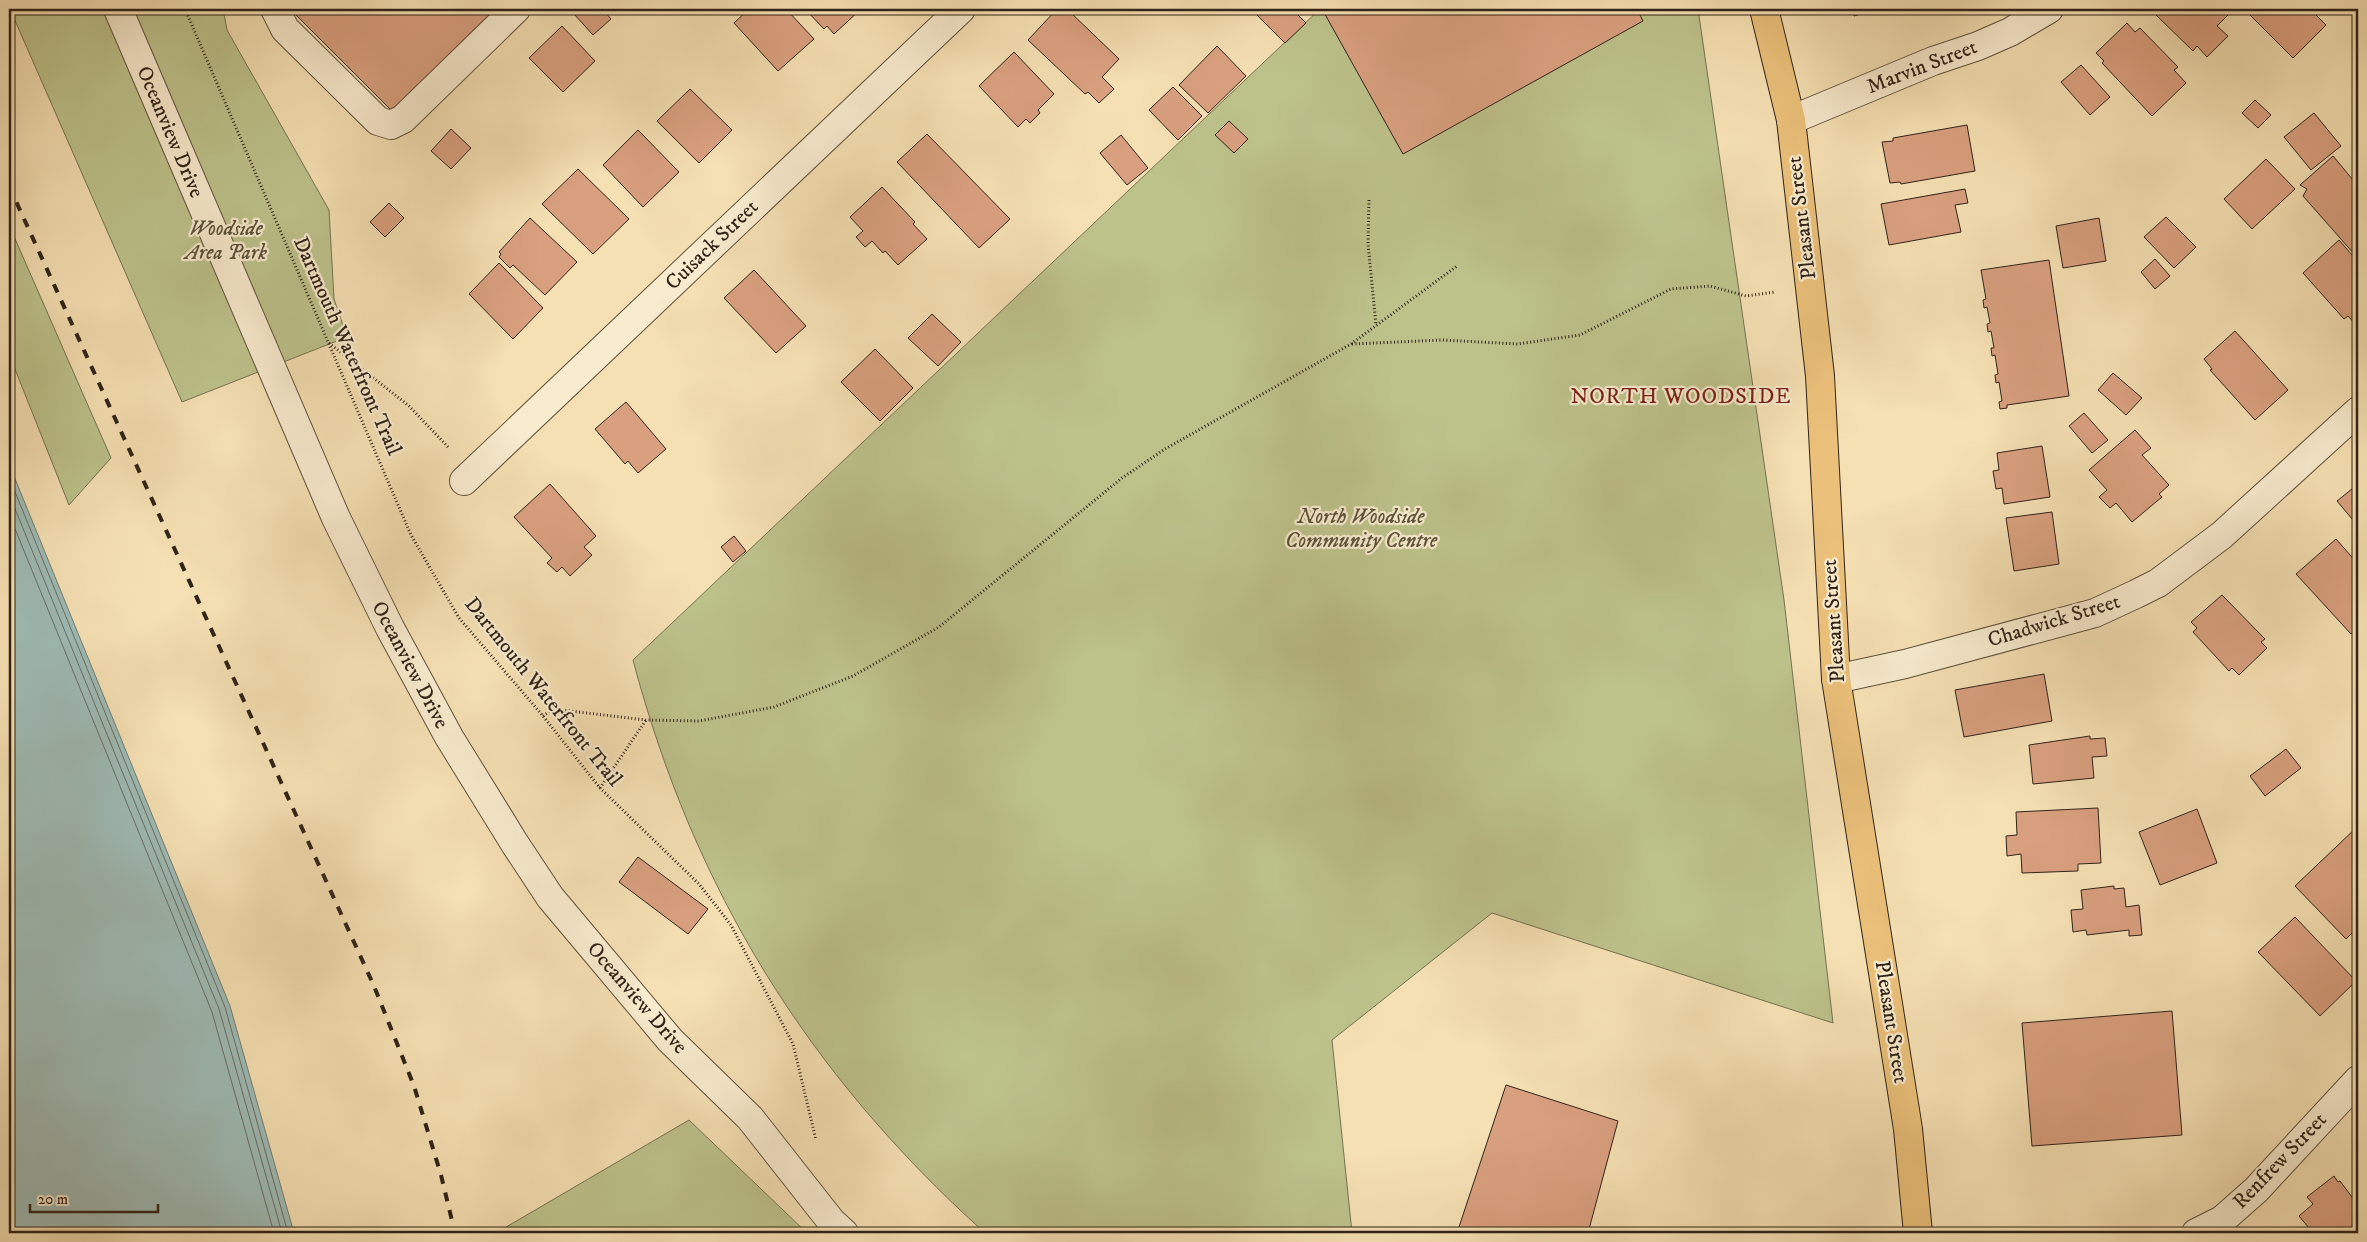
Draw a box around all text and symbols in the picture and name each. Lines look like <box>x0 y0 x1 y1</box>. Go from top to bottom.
street label: Marvin Street <box>1863 34 1981 100</box>
street label: Oceanview Drive <box>131 62 210 202</box>
street label: Pleasant Street <box>1782 155 1822 281</box>
street label: Cuisack Street <box>660 194 764 296</box>
park label: Woodside Area Park <box>183 216 267 266</box>
street label: Dartmouth Waterfront Trail <box>287 233 407 460</box>
district label: NORTH WOODSIDE <box>1570 383 1792 410</box>
park label: North Woodside Community Centre <box>1285 504 1438 554</box>
street label: Pleasant Street <box>1817 558 1851 684</box>
street label: Chadwick Street <box>1985 589 2123 653</box>
street label: Dartmouth Waterfront Trail <box>458 592 628 793</box>
street label: Oceanview Drive <box>366 597 455 733</box>
street label: Oceanview Drive <box>581 936 693 1060</box>
street label: Pleasant Street <box>1868 959 1914 1085</box>
street label: Renfrew Street <box>2227 1107 2333 1215</box>
scale bar <box>30 1182 158 1214</box>
text: 20 m <box>38 1190 68 1209</box>

